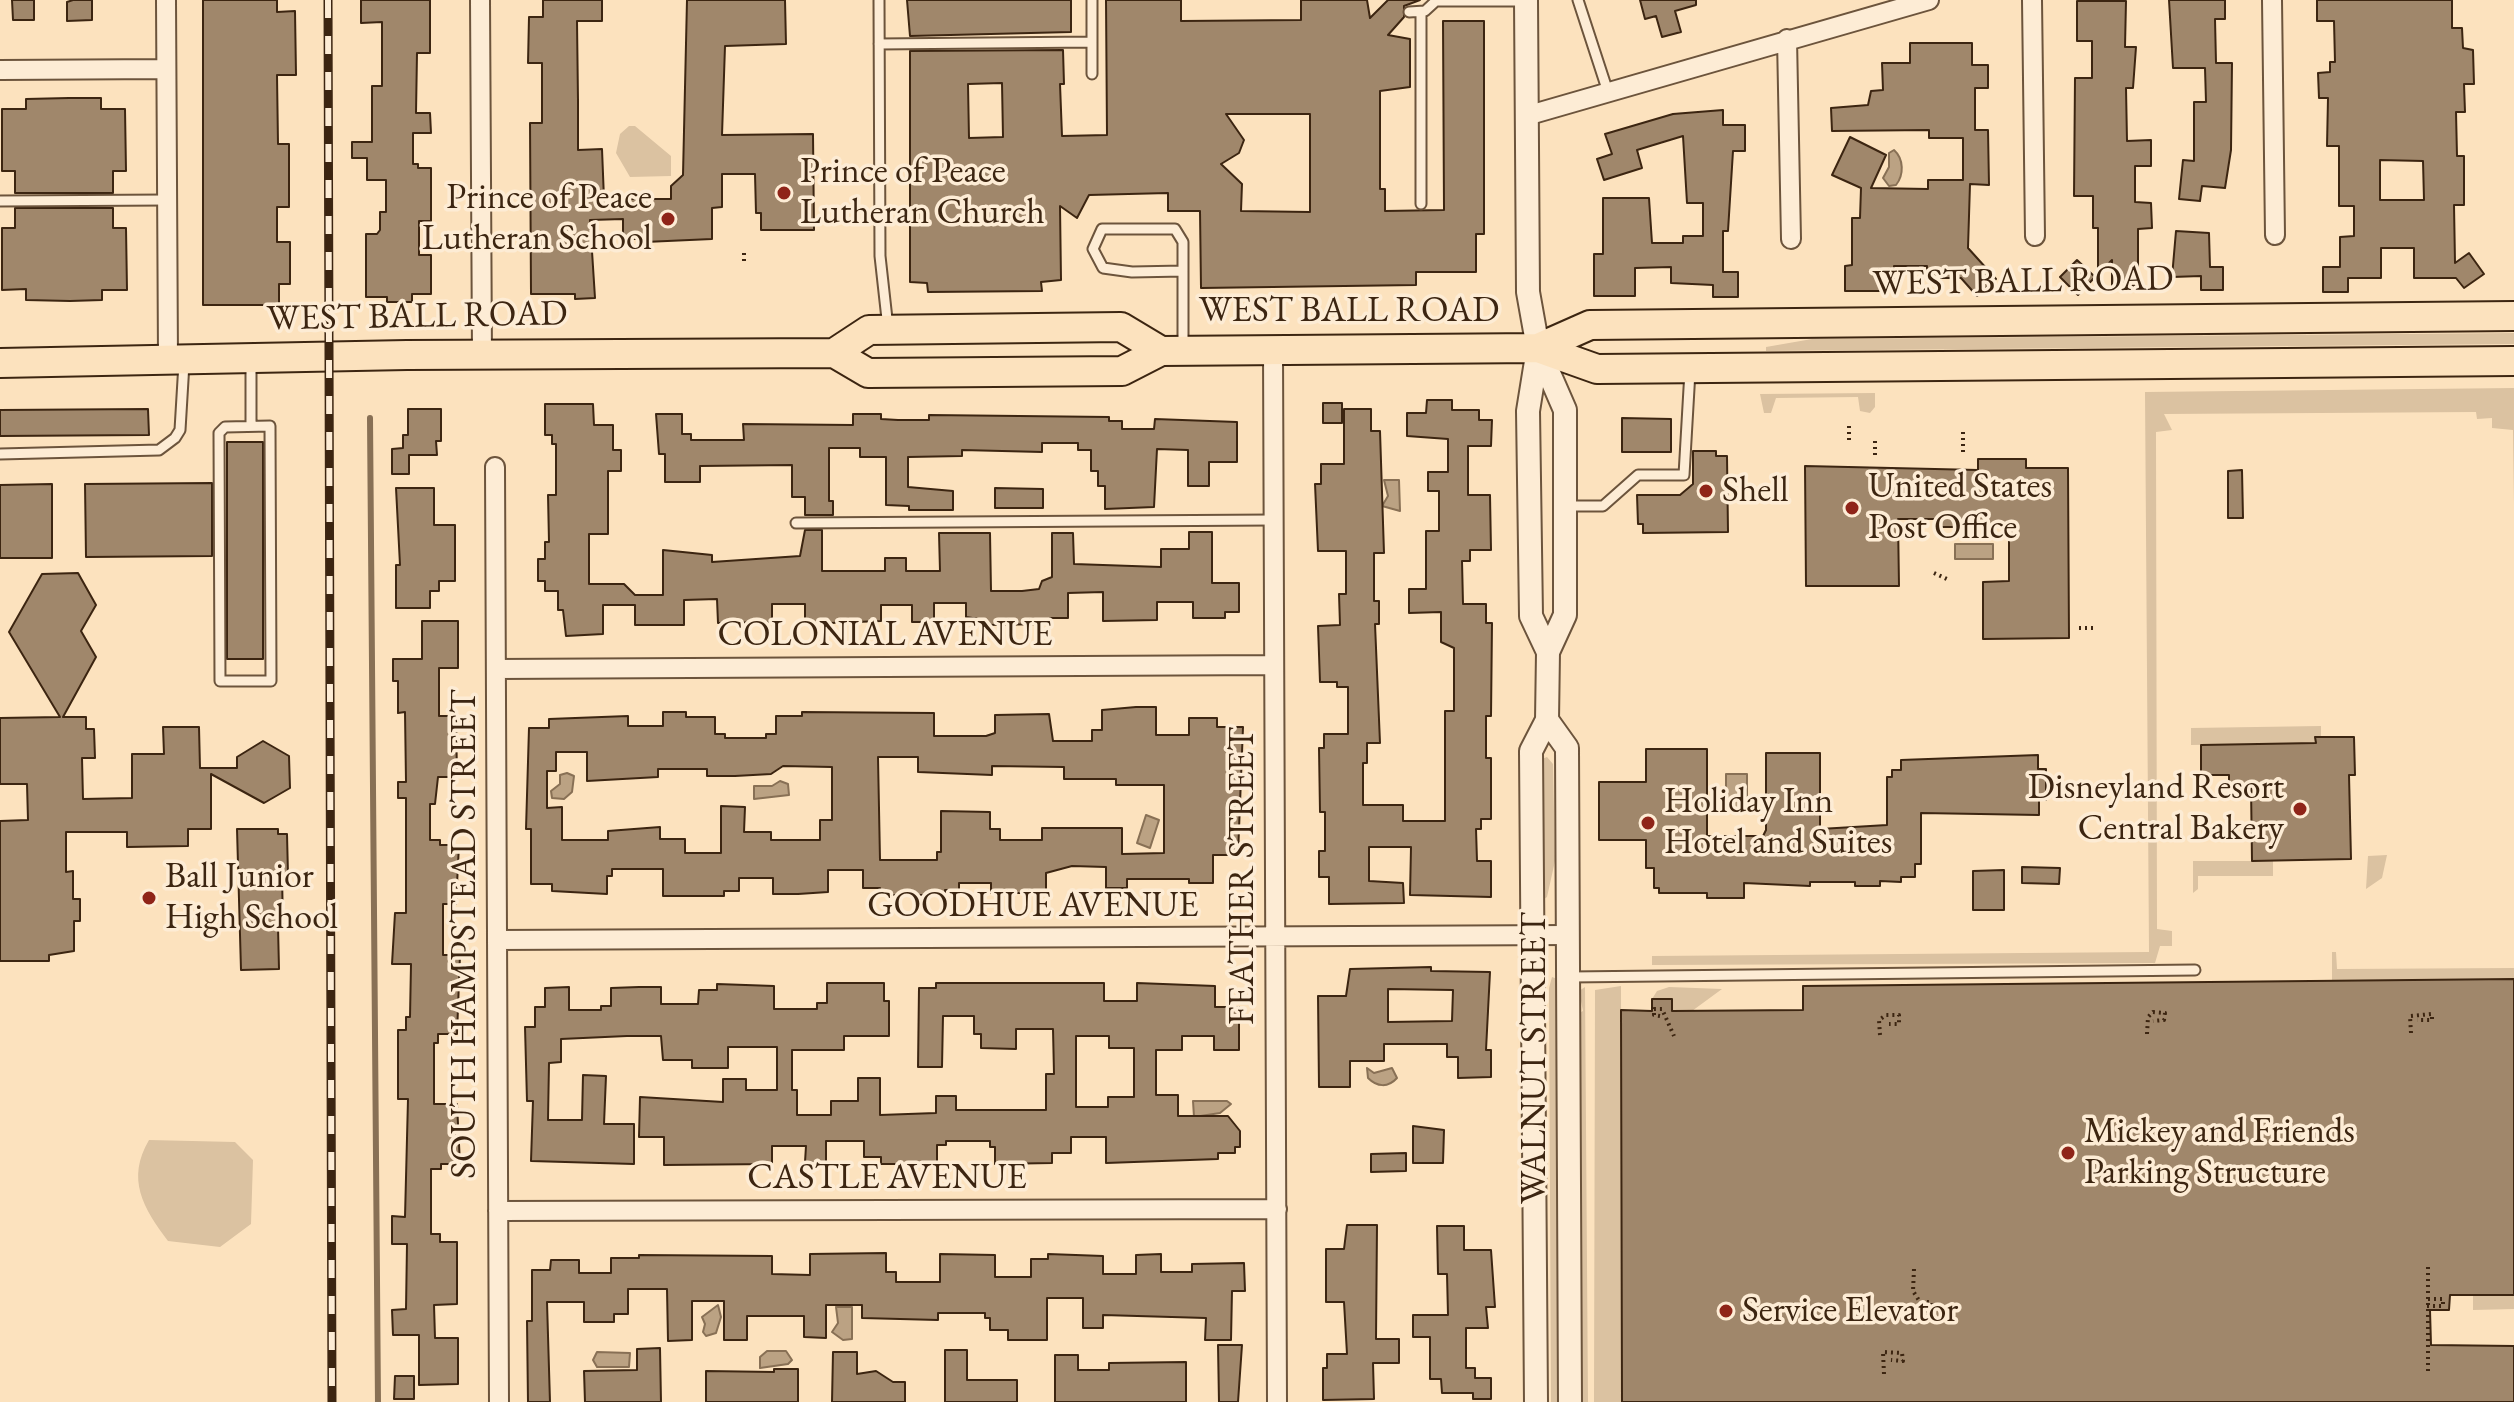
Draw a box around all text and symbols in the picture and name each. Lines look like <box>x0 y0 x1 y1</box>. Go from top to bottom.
place label: Prince of Peace Lutheran Church <box>800 150 1045 235</box>
place label: Prince of Peace Lutheran School <box>422 176 652 261</box>
marker: Prince of Peace Lutheran Church <box>775 184 793 202</box>
marker: Prince of Peace Lutheran School <box>659 210 677 228</box>
street label: WEST BALL ROAD <box>1872 258 2174 306</box>
street label: WEST BALL ROAD <box>1199 289 1499 333</box>
street label: WEST BALL ROAD <box>266 293 568 341</box>
place label: United States Post Office <box>1868 465 2052 550</box>
place label: Shell <box>1722 469 1789 513</box>
marker: Shell <box>1697 482 1715 500</box>
marker: United States Post Office <box>1843 499 1861 517</box>
street label: COLONIAL AVENUE <box>717 613 1053 657</box>
street label: SOUTH HAMPSTEAD STREET <box>443 689 487 1179</box>
street label: FEATHER STREET <box>1221 727 1265 1025</box>
place label: Disneyland Resort Central Bakery <box>2028 766 2284 851</box>
place label: Holiday Inn Hotel and Suites <box>1664 780 1892 865</box>
marker: Disneyland Resort Central Bakery <box>2291 800 2309 818</box>
marker: Holiday Inn Hotel and Suites <box>1639 814 1657 832</box>
place label: Ball Junior High School <box>165 855 338 940</box>
street label: GOODHUE AVENUE <box>867 884 1199 928</box>
marker: Ball Junior High School <box>140 889 158 907</box>
street label: WALNUT STREET <box>1513 912 1557 1204</box>
place label: Mickey and Friends Parking Structure <box>2084 1110 2355 1195</box>
marker: Mickey and Friends Parking Structure <box>2059 1144 2077 1162</box>
street label: CASTLE AVENUE <box>747 1156 1027 1200</box>
place label: Service Elevator <box>1742 1289 1958 1333</box>
marker: Service Elevator <box>1717 1302 1735 1320</box>

